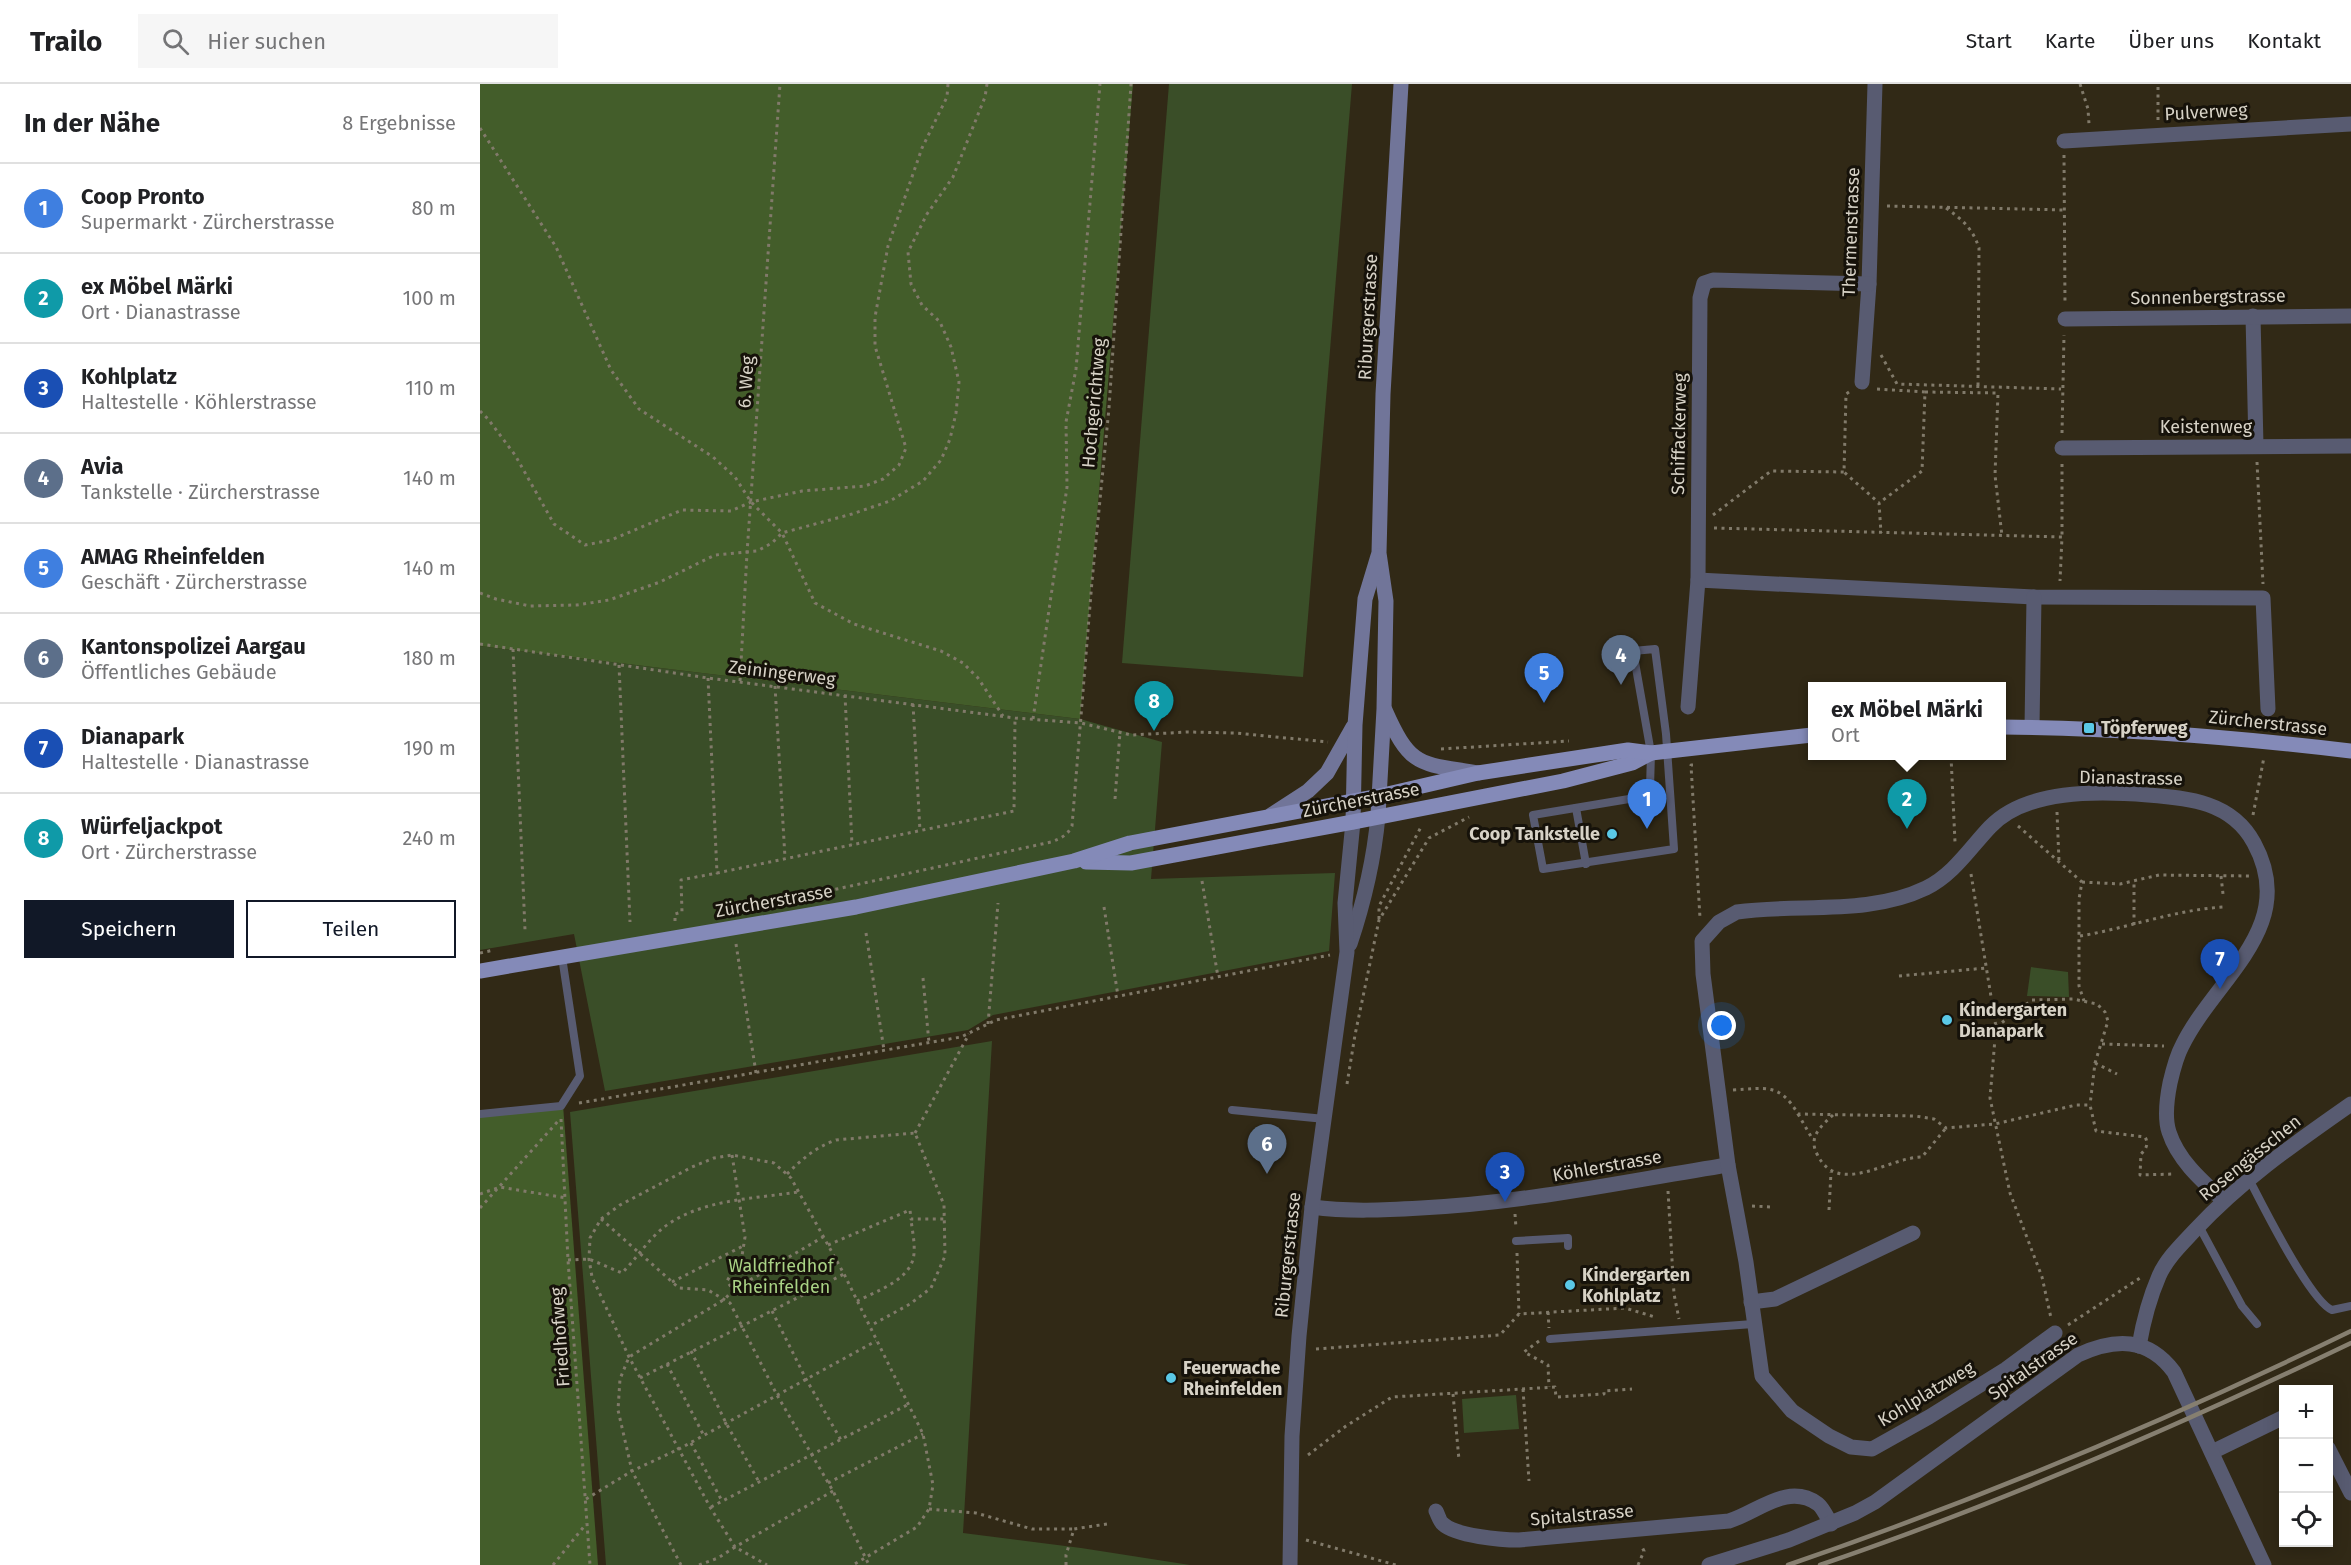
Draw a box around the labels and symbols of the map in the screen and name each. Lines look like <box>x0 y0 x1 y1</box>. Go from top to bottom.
street label: Pulverweg <box>2164 99 2249 125</box>
street label: Thermenstrasse <box>1838 167 1864 297</box>
street label: Riburgerstrasse <box>1354 253 1382 381</box>
street label: Sonnenbergstrasse <box>2130 285 2286 309</box>
street label: Hochgerichtweg <box>1077 336 1111 469</box>
street label: 6. Weg <box>733 354 759 409</box>
street label: Schiffackerweg <box>1667 372 1691 495</box>
street label: Keistenweg <box>2160 416 2253 438</box>
pin: 4 <box>1602 636 1640 685</box>
pin: 5 <box>1524 654 1564 703</box>
street label: Zeiningerweg <box>727 656 838 691</box>
pin: 8 <box>1134 682 1174 731</box>
street label: Zürcherstrasse <box>2208 706 2328 740</box>
place label: Töpferweg <box>2101 717 2188 739</box>
marker: Töpferweg <box>2082 721 2096 735</box>
street label: Dianastrasse <box>2079 766 2183 790</box>
street label: Zürcherstrasse <box>1301 778 1421 822</box>
pin: 1 <box>1628 780 1666 829</box>
pin: 2 <box>1888 780 1926 829</box>
place label: Coop Tankstelle <box>1469 823 1600 845</box>
marker: Coop Tankstelle <box>1605 827 1619 841</box>
street label: Zürcherstrasse <box>714 880 834 922</box>
pin: 7 <box>2200 940 2240 989</box>
place label: Kindergarten Dianapark <box>1959 999 2067 1042</box>
your location <box>1707 1011 1736 1040</box>
marker: Kindergarten Dianapark <box>1940 1013 1954 1027</box>
street label: Rosengässchen <box>2195 1110 2305 1206</box>
pin: 6 <box>1248 1124 1286 1174</box>
street label: Köhlerstrasse <box>1551 1146 1663 1186</box>
pin: 3 <box>1486 1152 1524 1202</box>
street label: Riburgerstrasse <box>1270 1191 1306 1319</box>
park label: Waldfriedhof Rheinfelden <box>728 1255 836 1298</box>
place label: Kindergarten Kohlplatz <box>1582 1264 1690 1307</box>
marker: Kindergarten Kohlplatz <box>1563 1278 1577 1292</box>
street label: Friedhofweg <box>545 1286 574 1388</box>
street label: Spitalstrasse <box>1984 1327 2082 1405</box>
street label: Kohlplatzweg <box>1874 1356 1979 1431</box>
place label: Feuerwache Rheinfelden <box>1183 1357 1282 1400</box>
marker: Feuerwache Rheinfelden <box>1164 1371 1178 1385</box>
street label: Spitalstrasse <box>1529 1500 1635 1530</box>

